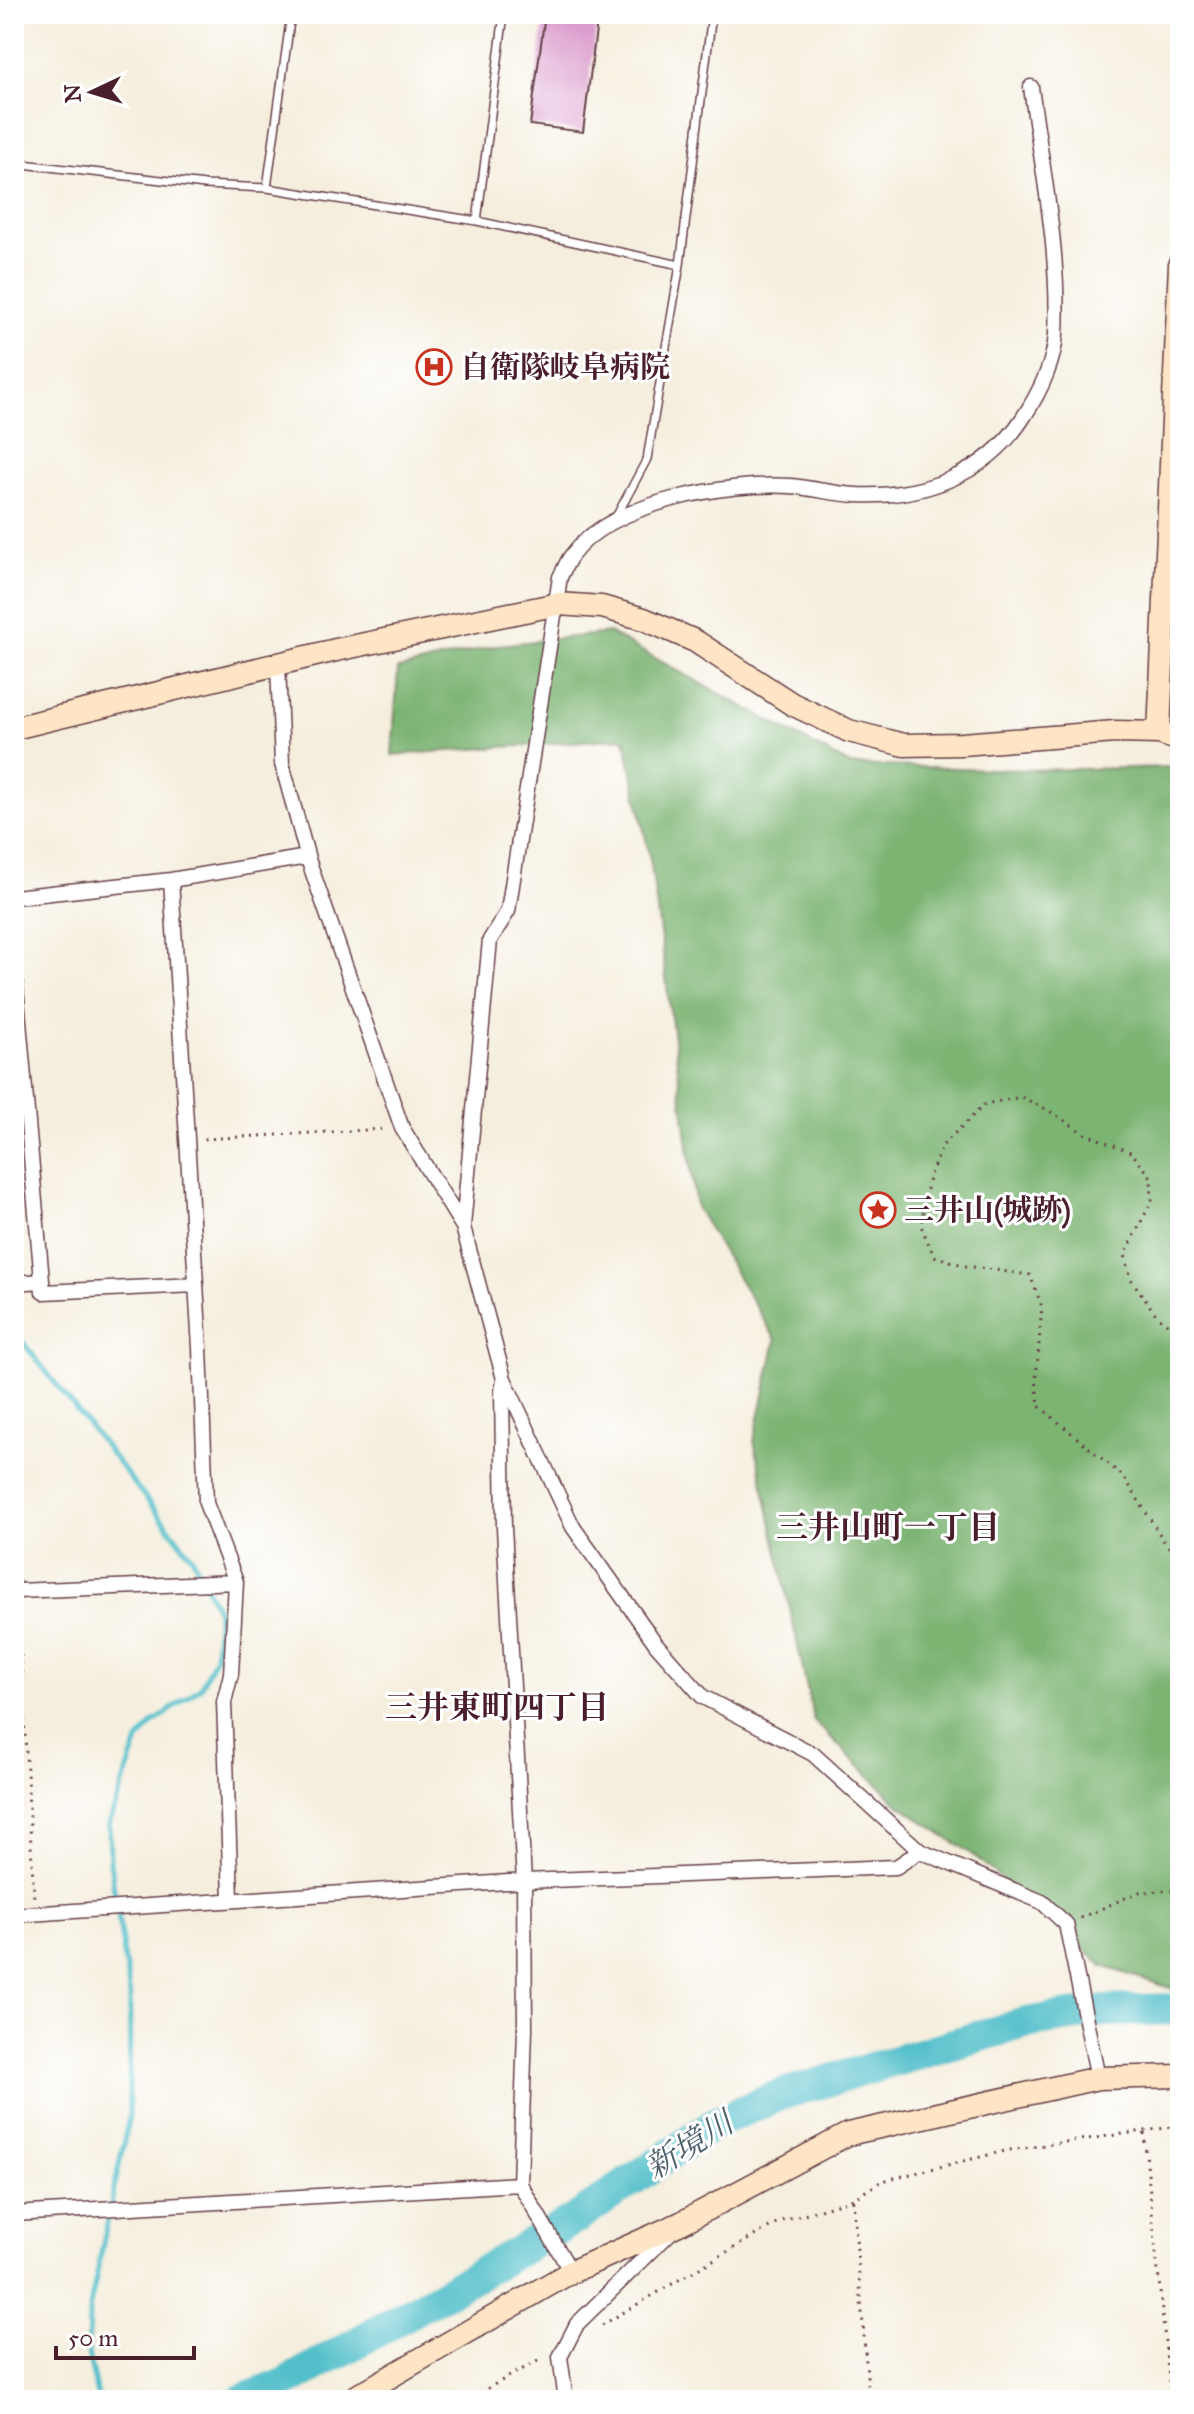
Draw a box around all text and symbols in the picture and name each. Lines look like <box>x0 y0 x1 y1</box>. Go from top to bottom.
north arrow <box>52 52 132 132</box>
text: N <box>58 83 87 104</box>
hospital icon: 自衛隊岐阜病院 <box>415 348 453 386</box>
place label: 自衛隊岐阜病院 <box>460 349 670 385</box>
place icon: 三井山(城跡) <box>859 1191 897 1229</box>
place label: 三井山(城跡) <box>904 1192 1071 1229</box>
district label: 三井山町一丁目 <box>776 1508 1000 1547</box>
district label: 三井東町四丁目 <box>385 1688 609 1727</box>
water label: 新境川 <box>638 2102 743 2187</box>
scale bar <box>56 2310 194 2360</box>
text: 50 m <box>68 2323 118 2353</box>

